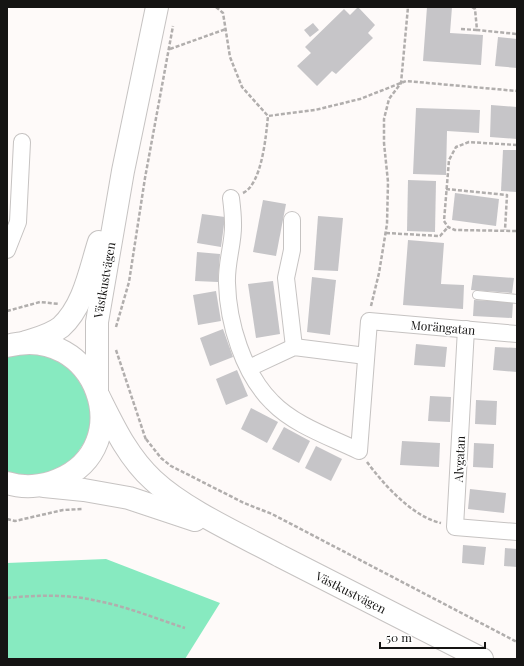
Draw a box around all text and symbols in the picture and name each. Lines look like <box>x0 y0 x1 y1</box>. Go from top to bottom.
street label: Västkustvägen <box>89 241 119 320</box>
street label: Morängatan <box>410 316 476 338</box>
street label: Alvgatan <box>450 435 468 484</box>
street label: Västkustvägen <box>312 567 389 617</box>
scale bar <box>380 624 485 650</box>
text: 50 m <box>386 629 412 645</box>

